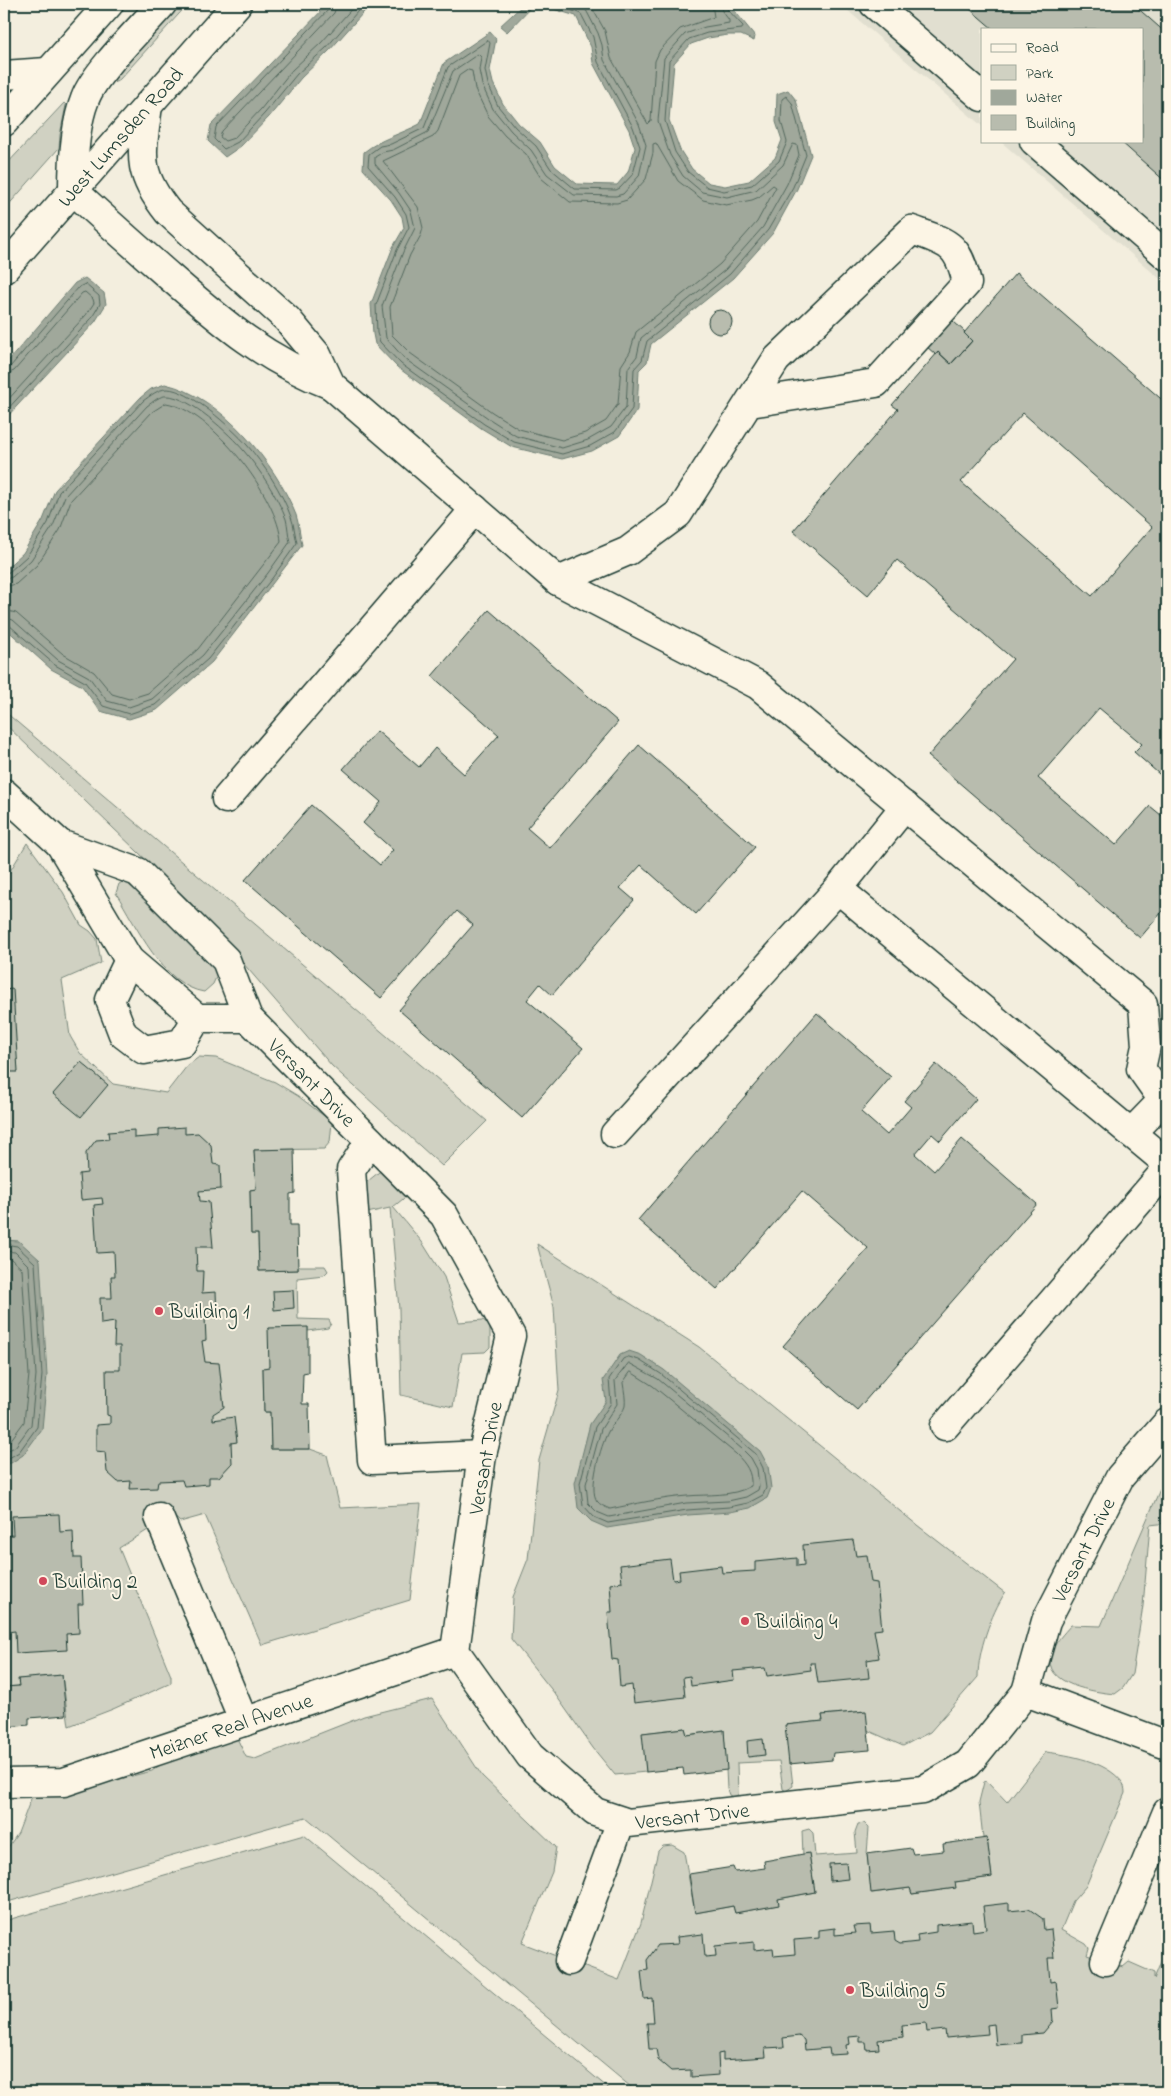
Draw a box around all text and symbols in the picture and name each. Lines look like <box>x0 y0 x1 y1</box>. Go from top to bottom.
legend <box>981 28 1144 142</box>
text: Road <box>1026 37 1059 59</box>
street label: West Lumsden Road <box>52 61 192 215</box>
text: Park <box>1026 63 1054 85</box>
text: Water <box>1026 87 1062 109</box>
text: Building <box>1025 113 1075 136</box>
street label: Versant Drive <box>259 1032 362 1135</box>
place label: Building 1 <box>168 1298 250 1330</box>
marker: Building 1 <box>153 1305 165 1317</box>
street label: Versant Drive <box>462 1399 512 1518</box>
street label: Versant Drive <box>1045 1493 1124 1610</box>
place label: Building 2 <box>52 1568 137 1600</box>
marker: Building 2 <box>37 1575 49 1587</box>
place label: Building 4 <box>754 1608 838 1640</box>
marker: Building 4 <box>739 1615 751 1627</box>
street label: Meizner Real Avenue <box>146 1687 318 1769</box>
street label: Versant Drive <box>633 1796 752 1839</box>
place label: Building 5 <box>859 1977 946 2009</box>
marker: Building 5 <box>844 1984 856 1996</box>

